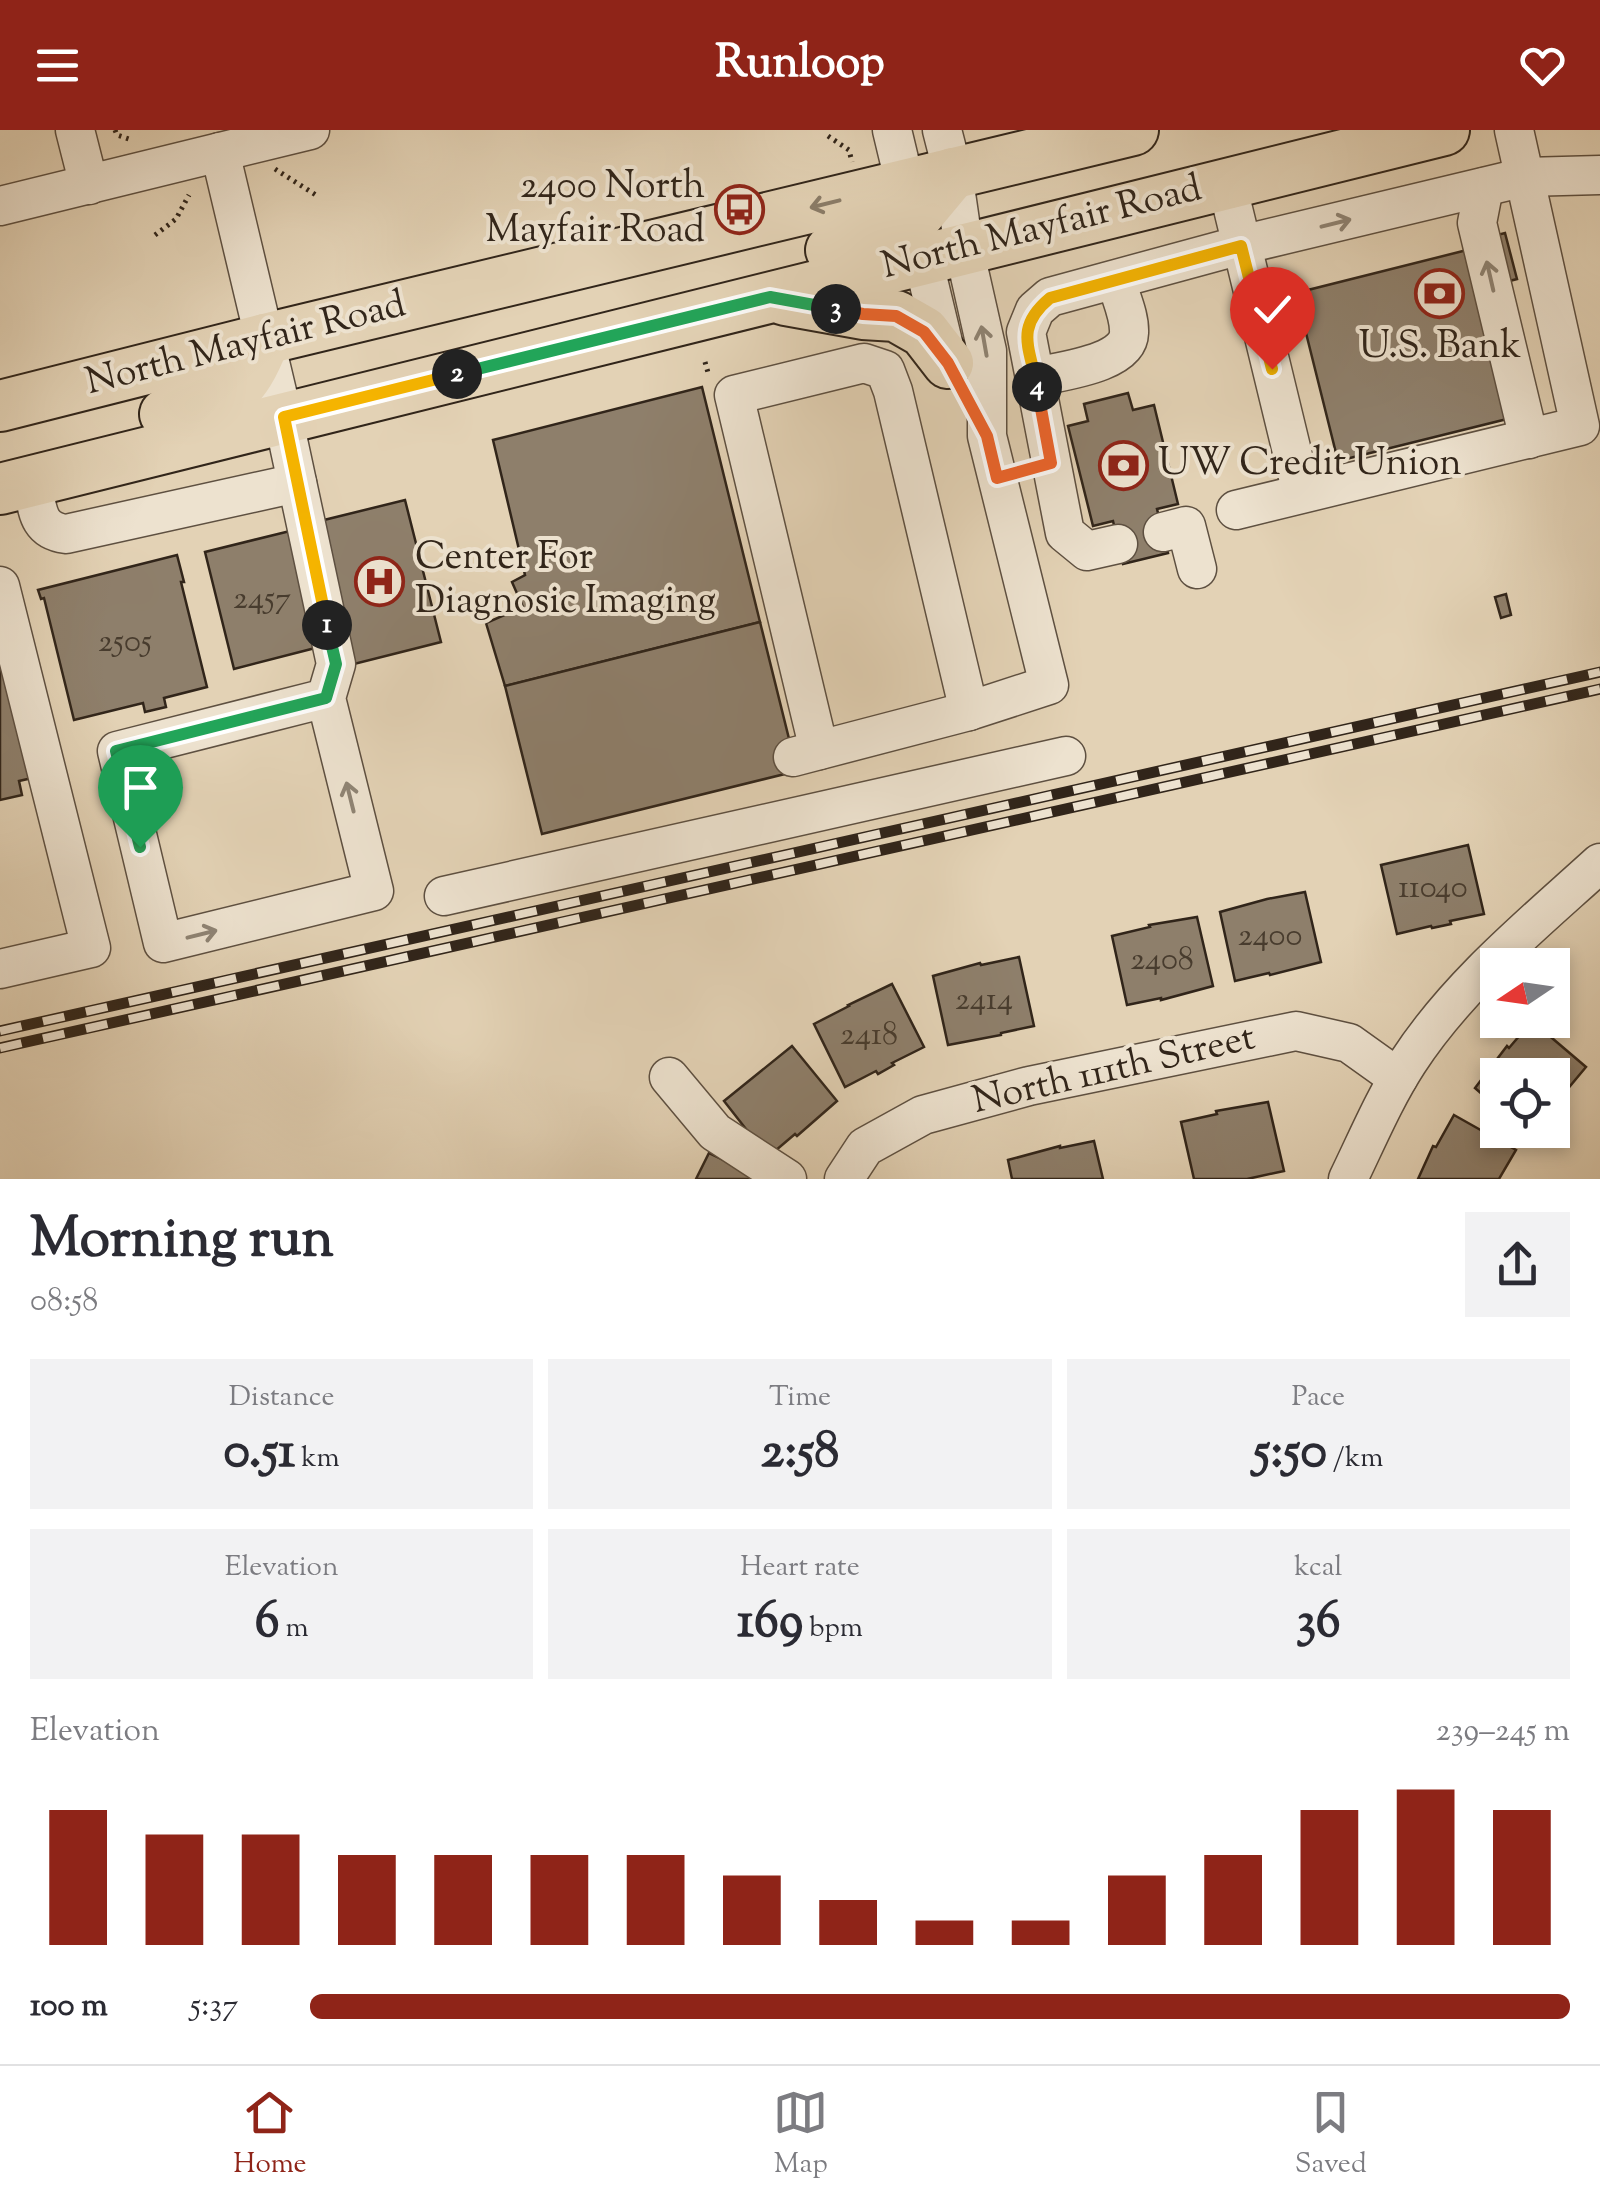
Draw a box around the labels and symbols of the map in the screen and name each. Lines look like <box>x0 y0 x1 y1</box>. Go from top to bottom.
place label: 2400 North Mayfair Road <box>485 161 705 259</box>
street label: North Mayfair Road <box>876 163 1208 295</box>
bus stop icon: 2400 North Mayfair Road <box>714 184 766 236</box>
one-way arrow <box>809 196 841 214</box>
one-way arrow <box>1319 213 1351 231</box>
one-way arrow <box>1480 261 1498 293</box>
pin <box>1230 267 1315 370</box>
bank icon: U.S. Bank <box>1414 268 1466 320</box>
street label: North Mayfair Road <box>80 279 412 411</box>
pin: 3 <box>811 284 861 334</box>
place label: U.S. Bank <box>1359 321 1521 375</box>
one-way arrow <box>974 326 993 358</box>
pin: 2 <box>432 349 482 399</box>
pin: 4 <box>1012 362 1062 412</box>
place label: UW Credit Union <box>1158 438 1462 492</box>
bank icon: UW Credit Union <box>1097 439 1149 491</box>
place label: Center For Diagnosic Imaging <box>415 532 716 630</box>
hospital icon: Center For Diagnosic Imaging <box>354 555 406 607</box>
house number: 2457 <box>233 577 291 623</box>
pin: 1 <box>302 600 352 650</box>
house number: 2505 <box>98 620 152 666</box>
pin <box>98 745 183 848</box>
one-way arrow <box>340 782 359 813</box>
house number: 11040 <box>1398 866 1468 912</box>
house number: 2400 <box>1238 914 1302 960</box>
one-way arrow <box>185 924 217 942</box>
house number: 2408 <box>1130 938 1194 984</box>
north arrow <box>1480 948 1570 1038</box>
house number: 2414 <box>955 978 1013 1024</box>
street label: North 111th Street <box>967 1012 1261 1130</box>
house number: 2418 <box>840 1013 898 1059</box>

